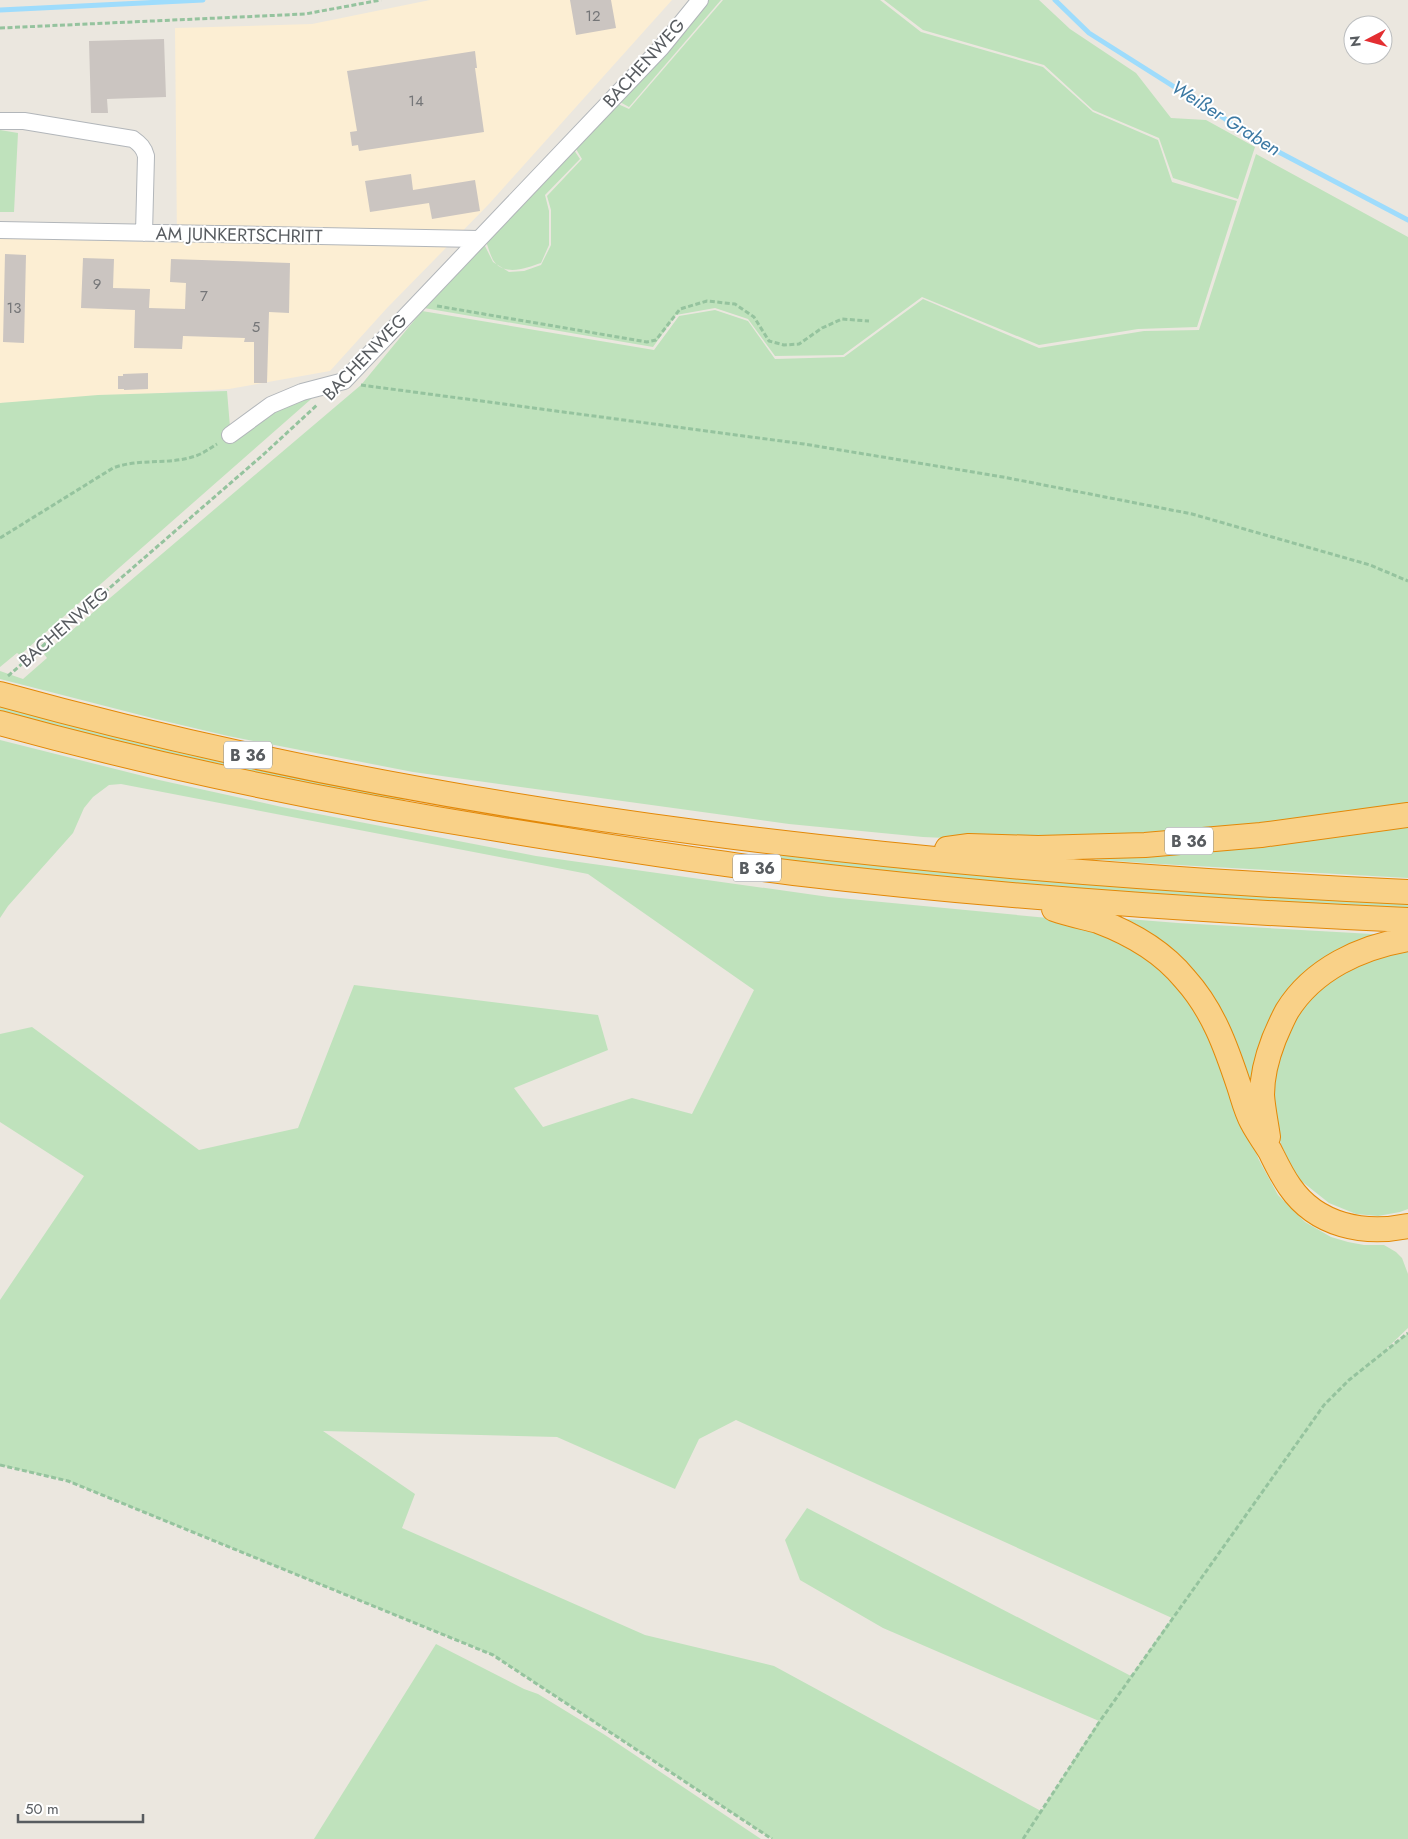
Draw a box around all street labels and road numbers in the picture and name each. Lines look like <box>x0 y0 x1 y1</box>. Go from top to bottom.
street label: BACHENWEG <box>597 13 691 113</box>
street label: AM JUNKERTSCHRITT <box>155 221 323 249</box>
street label: BACHENWEG <box>317 308 413 406</box>
street label: BACHENWEG <box>13 580 115 673</box>
road number: B 36 <box>224 742 272 768</box>
road number: B 36 <box>1165 828 1213 854</box>
road number: B 36 <box>733 854 781 881</box>

